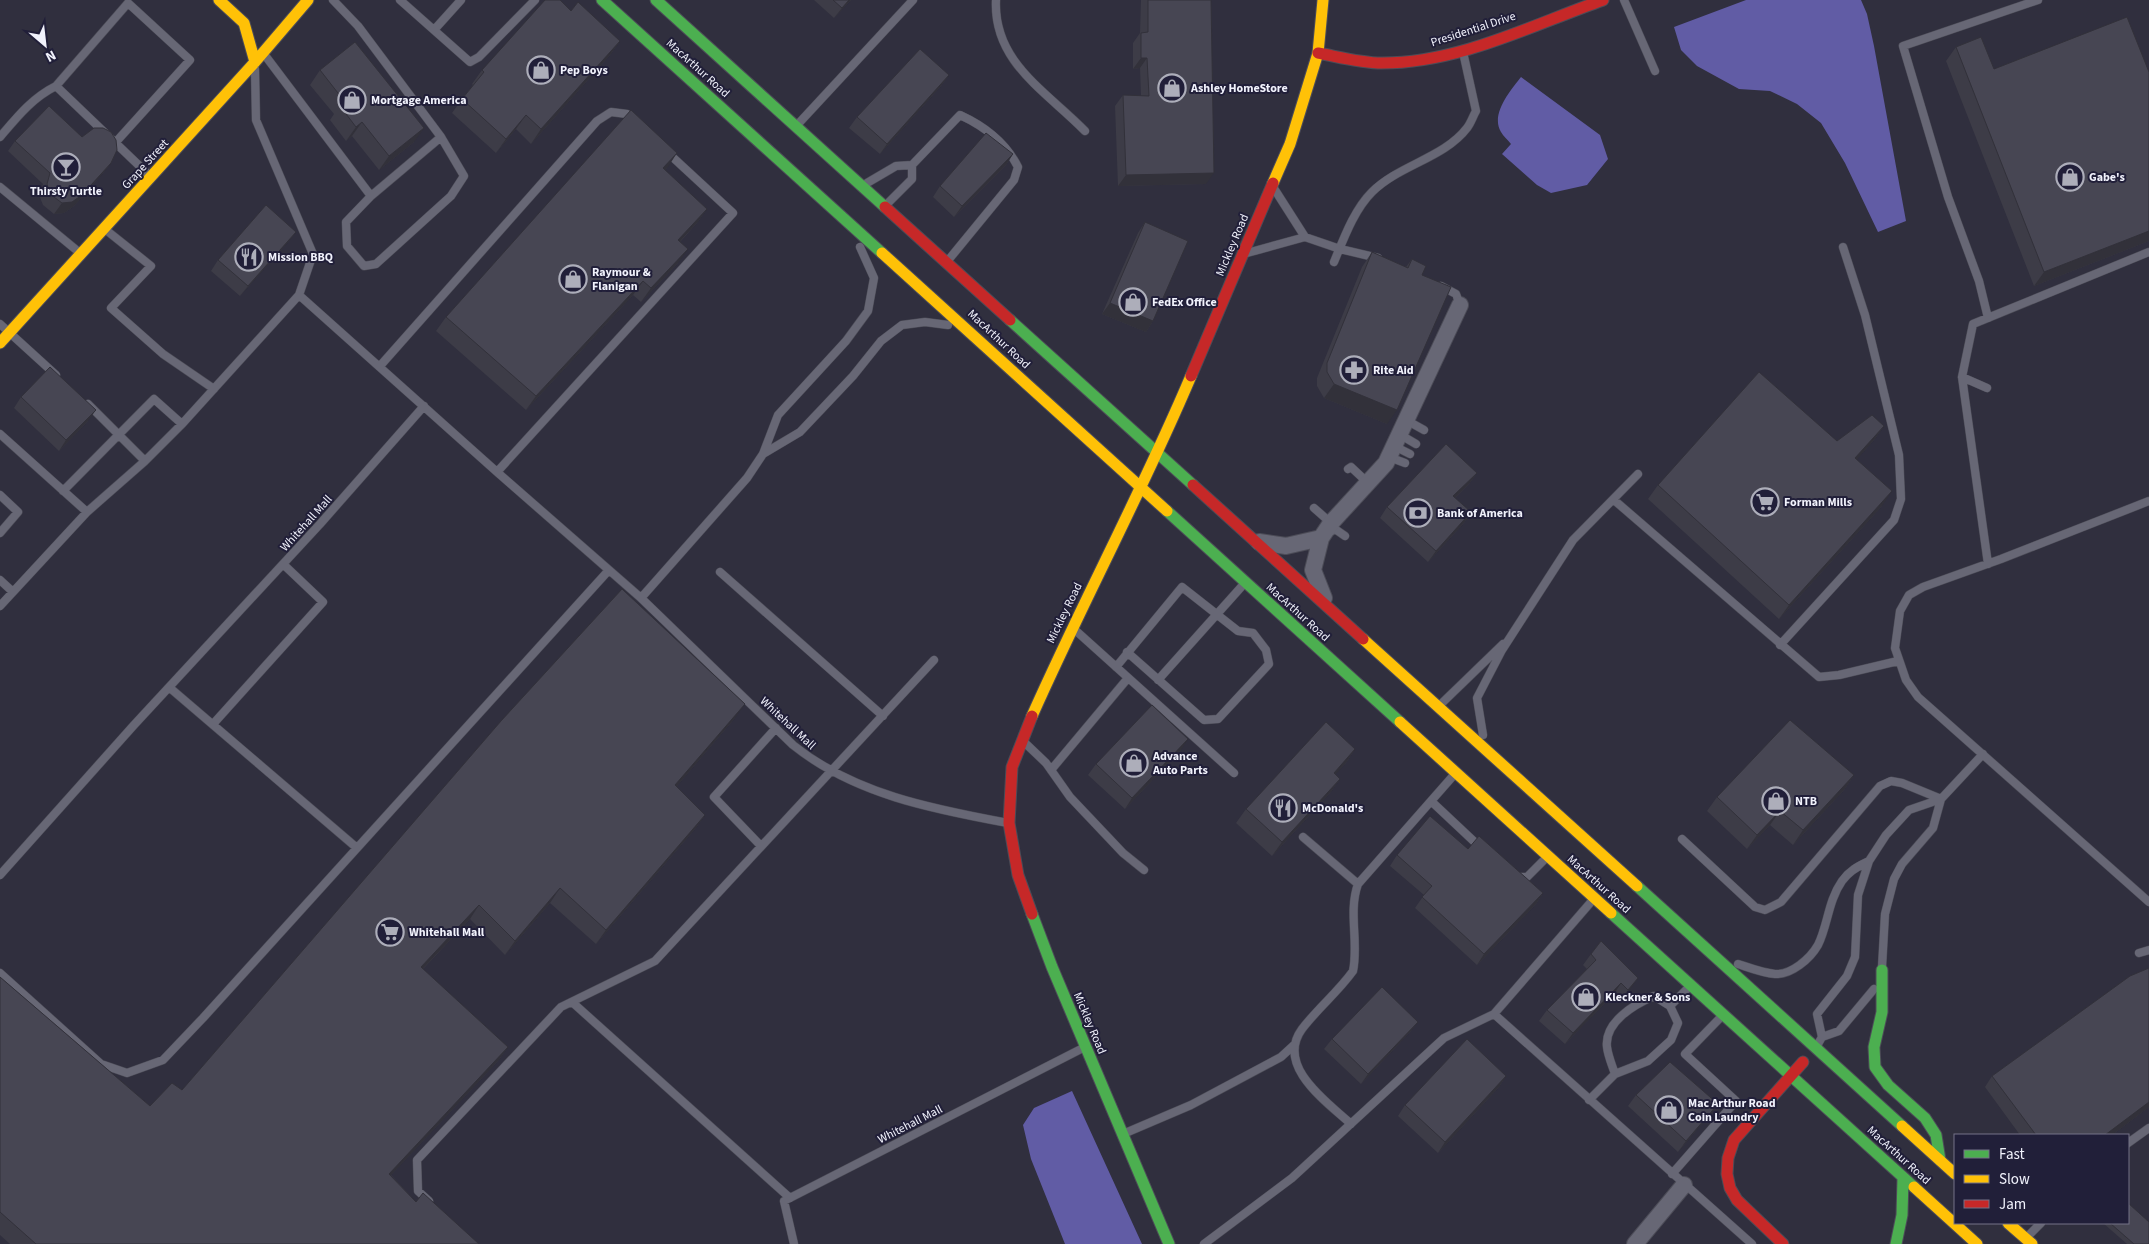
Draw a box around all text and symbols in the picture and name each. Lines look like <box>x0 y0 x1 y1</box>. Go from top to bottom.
street label: Presidential Drive <box>1428 8 1518 51</box>
north arrow <box>20 20 70 70</box>
street label: MacArthur Road <box>662 35 733 102</box>
text: N <box>42 45 59 67</box>
shop icon: Pep Boys <box>526 55 556 85</box>
place label: Pep Boys <box>560 62 608 79</box>
shop icon: Ashley HomeStore <box>1157 73 1187 103</box>
place label: Ashley HomeStore <box>1190 80 1288 97</box>
shop icon: Mortgage America <box>337 85 367 115</box>
place label: Mortgage America <box>371 92 467 109</box>
street label: Grape Street <box>118 135 173 193</box>
bar icon: Thirsty Turtle <box>51 152 81 182</box>
shop icon: Gabe's <box>2055 162 2085 192</box>
place label: Gabe's <box>2089 169 2125 186</box>
place label: Thirsty Turtle <box>30 183 102 200</box>
street label: Mickley Road <box>1212 212 1253 279</box>
restaurant icon: Mission BBQ <box>234 242 264 272</box>
place label: Mission BBQ <box>268 249 334 266</box>
shop icon: Raymour & Flanigan <box>558 264 588 294</box>
place label: Raymour & Flanigan <box>592 264 651 295</box>
shop icon: FedEx Office <box>1118 287 1148 317</box>
place label: FedEx Office <box>1152 294 1217 311</box>
street label: MacArthur Road <box>963 306 1034 373</box>
pharmacy icon: Rite Aid <box>1339 355 1369 385</box>
place label: Rite Aid <box>1373 362 1414 379</box>
supermarket icon: Forman Mills <box>1750 487 1780 517</box>
street label: Whitehall Mall <box>276 491 336 555</box>
place label: Forman Mills <box>1784 494 1852 511</box>
bank icon: Bank of America <box>1403 498 1433 528</box>
place label: Bank of America <box>1437 505 1523 522</box>
street label: MacArthur Road <box>1262 579 1333 646</box>
street label: Mickley Road <box>1042 580 1087 647</box>
street label: Whitehall Mall <box>756 693 819 754</box>
shop icon: Advance Auto Parts <box>1119 748 1149 778</box>
place label: Advance Auto Parts <box>1152 748 1208 779</box>
shop icon: NTB <box>1761 786 1791 816</box>
restaurant icon: McDonald's <box>1268 793 1298 823</box>
place label: NTB <box>1795 793 1817 810</box>
place label: McDonald's <box>1302 800 1363 817</box>
street label: MacArthur Road <box>1563 851 1634 918</box>
supermarket icon: Whitehall Mall <box>375 917 405 947</box>
place label: Whitehall Mall <box>409 924 485 941</box>
shop icon: Kleckner & Sons <box>1571 982 1601 1012</box>
place label: Kleckner & Sons <box>1605 989 1690 1006</box>
street label: Mickley Road <box>1069 990 1110 1057</box>
shop icon: Mac Arthur Road Coin Laundry <box>1654 1095 1684 1125</box>
place label: Mac Arthur Road Coin Laundry <box>1688 1095 1776 1126</box>
street label: Whitehall Mall <box>875 1101 946 1148</box>
street label: MacArthur Road <box>1863 1122 1934 1189</box>
legend <box>1954 1134 2129 1224</box>
text: Fast <box>1999 1144 2025 1165</box>
text: Slow <box>1999 1169 2030 1190</box>
text: Jam <box>1999 1194 2026 1215</box>

